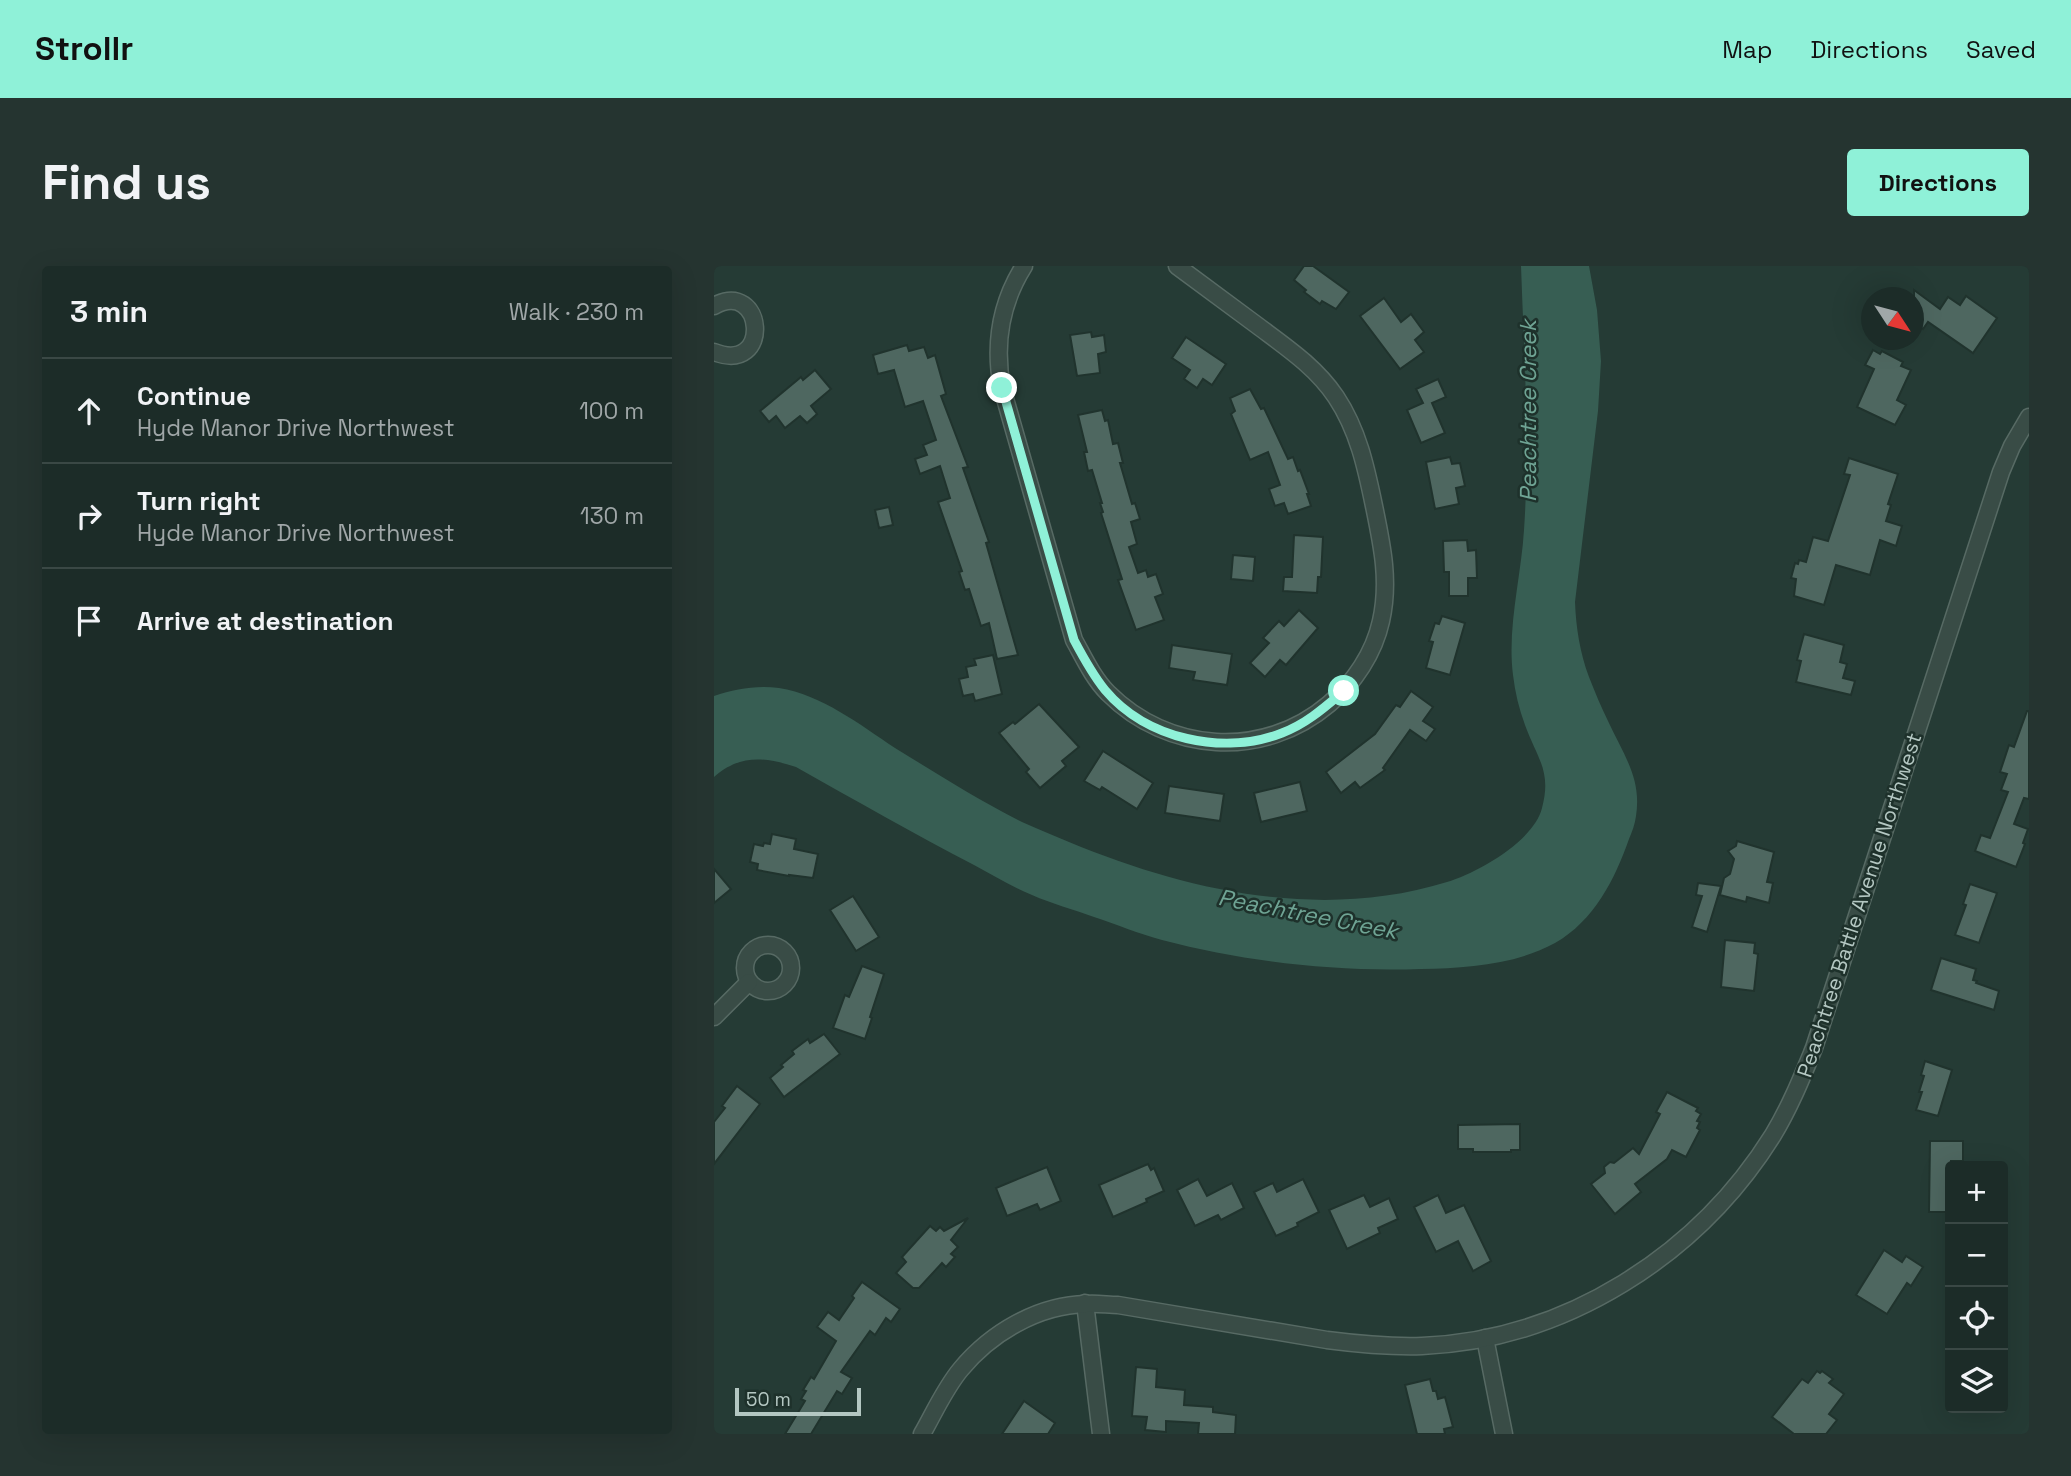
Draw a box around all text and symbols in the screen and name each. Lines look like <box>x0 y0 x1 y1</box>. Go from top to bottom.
text: Strollr <box>35 28 133 70</box>
text: Map <box>1722 34 1772 65</box>
text: Directions <box>1810 34 1928 65</box>
text: Saved <box>1966 34 2036 65</box>
button: Directions <box>1847 149 2029 216</box>
text: Find us <box>42 151 211 213</box>
north arrow <box>1861 287 1924 350</box>
text: 3 min <box>70 292 148 331</box>
text: Walk · 230 m <box>509 297 644 327</box>
water label: Peachtree Creek <box>1513 317 1543 502</box>
route end <box>986 372 1017 403</box>
text: Continue <box>137 379 251 413</box>
icon: ahead <box>70 392 108 430</box>
text: 100 m <box>579 396 644 426</box>
text: Hyde Manor Drive Northwest <box>137 413 455 443</box>
text: Turn right <box>137 484 261 518</box>
icon: right <box>70 497 108 535</box>
text: 130 m <box>580 501 644 531</box>
text: Hyde Manor Drive Northwest <box>137 518 455 548</box>
icon: arrive <box>70 602 108 640</box>
text: Arrive at destination <box>137 604 394 638</box>
route start <box>1328 675 1359 706</box>
street label: Peachtree Battle Avenue Northwest <box>1790 729 1928 1081</box>
water label: Peachtree Creek <box>1216 882 1403 947</box>
map controls <box>1945 1161 2008 1413</box>
button: + <box>1945 1161 2008 1224</box>
button: − <box>1945 1224 2008 1287</box>
button: locate <box>1945 1287 2008 1350</box>
button: layers <box>1945 1350 2008 1413</box>
scale bar <box>735 1385 861 1417</box>
text: 50 m <box>746 1387 791 1412</box>

